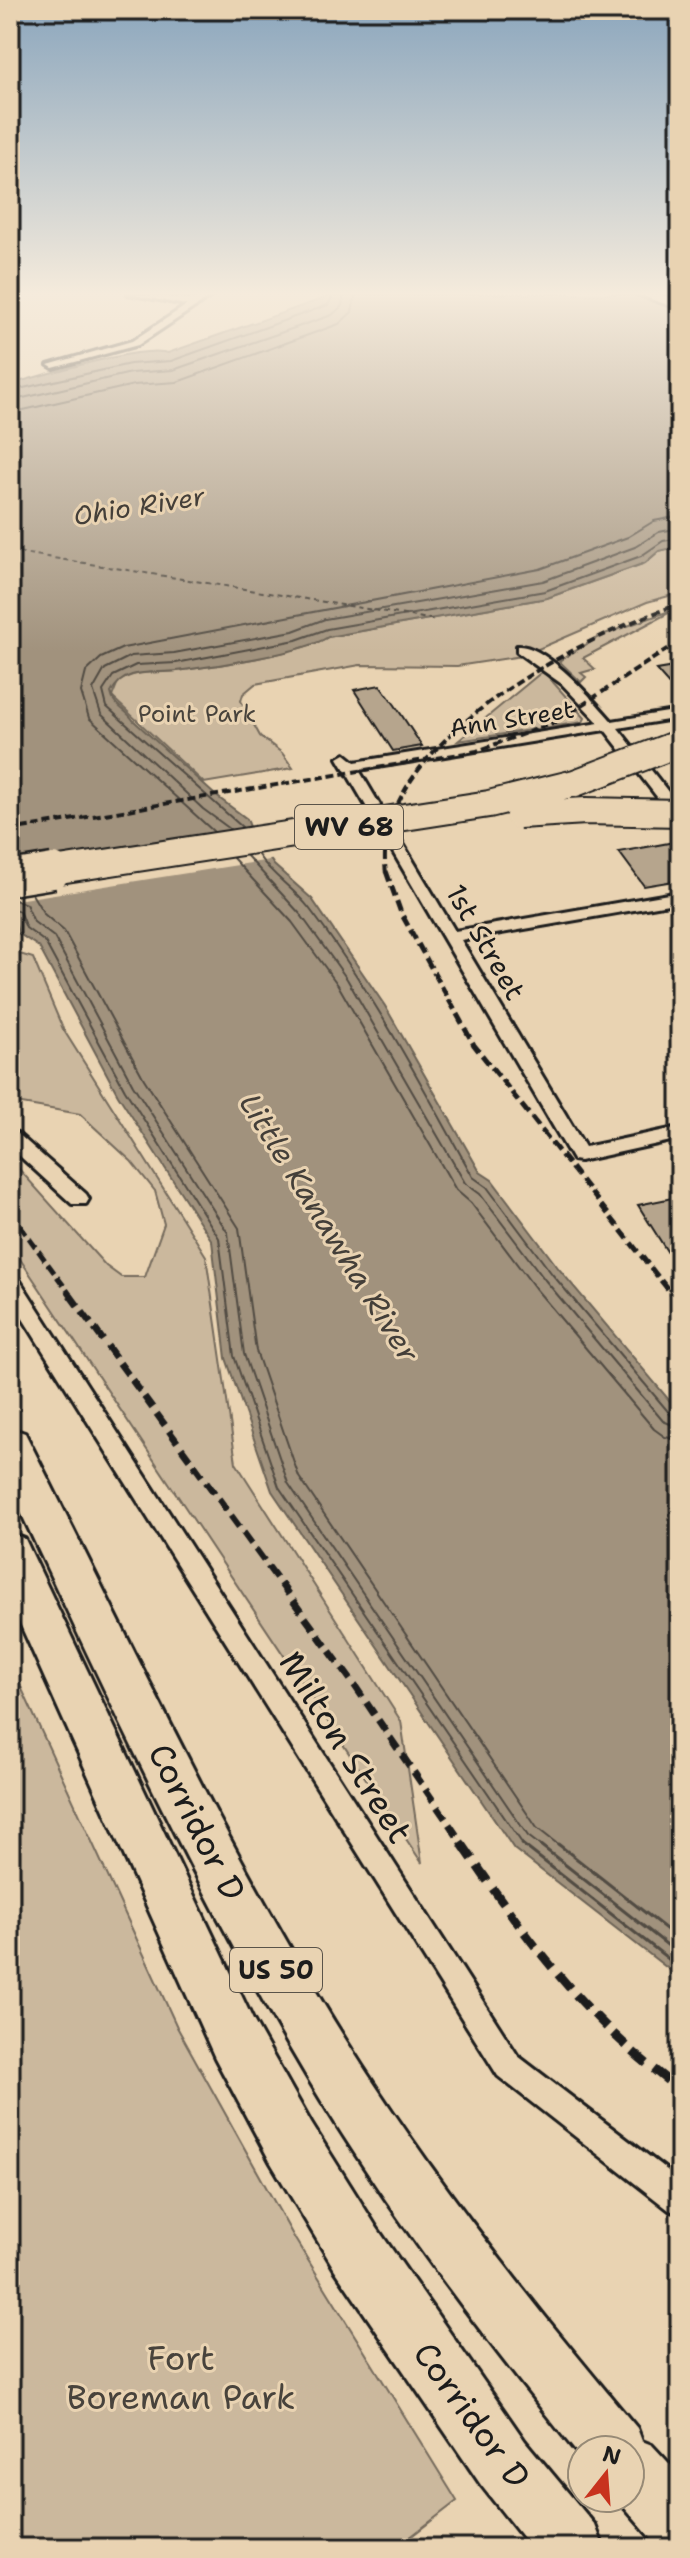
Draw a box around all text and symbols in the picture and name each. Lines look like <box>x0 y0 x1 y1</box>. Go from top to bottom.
water label: Ohio River <box>71 478 208 533</box>
street label: Ann Street <box>448 693 576 745</box>
park label: Point Park <box>138 698 256 730</box>
road number: WV 68 <box>295 805 403 849</box>
street label: 1st Street <box>438 877 534 1007</box>
water label: Little Kanawha River <box>230 1085 429 1371</box>
street label: Milton Street <box>269 1642 423 1852</box>
street label: Corridor D <box>138 1735 256 1909</box>
road number: US 50 <box>230 1948 322 1992</box>
street label: Corridor D <box>403 2332 541 2498</box>
park label: Fort Boreman Park <box>67 2335 295 2420</box>
north arrow <box>566 2434 646 2514</box>
text: N <box>599 2439 624 2472</box>

